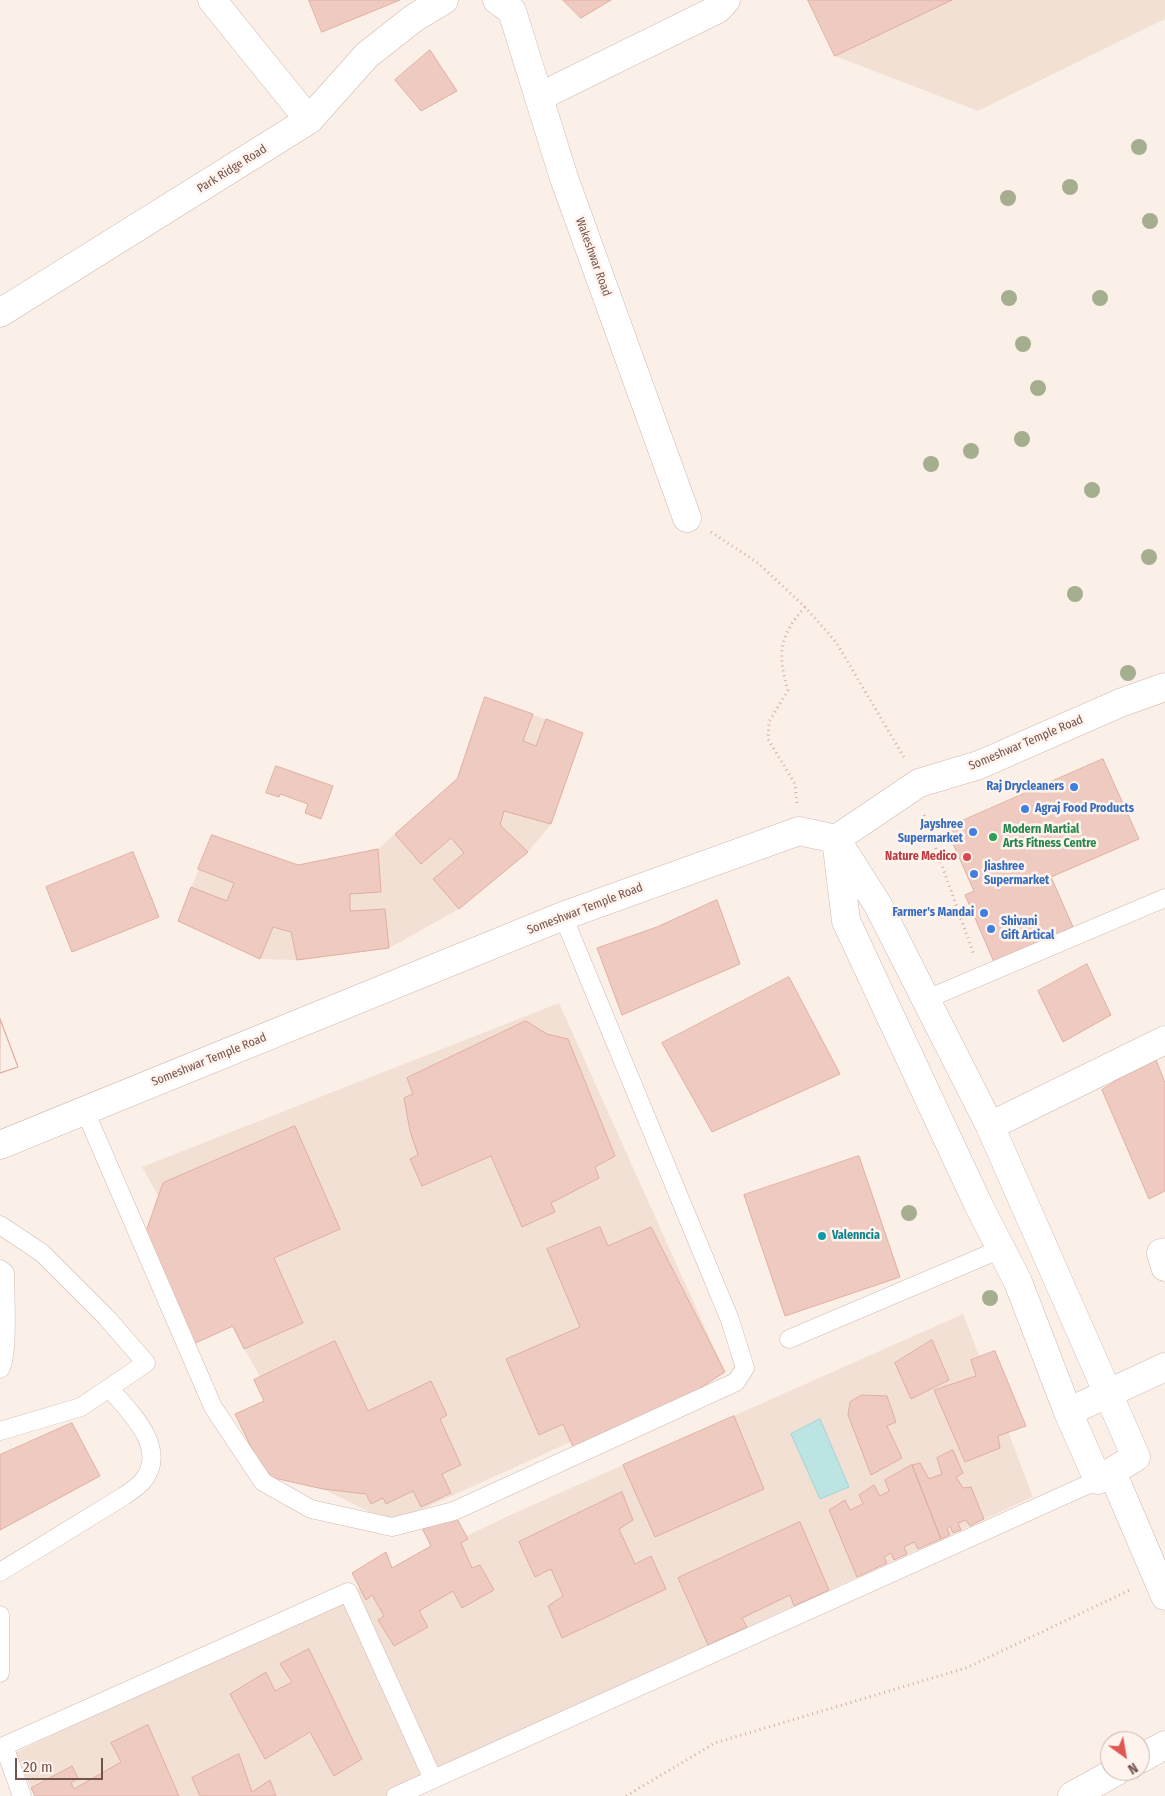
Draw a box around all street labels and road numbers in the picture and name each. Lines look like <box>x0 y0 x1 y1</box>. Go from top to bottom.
street label: Park Ridge Road <box>195 142 269 196</box>
street label: Wakeshwar Road <box>572 216 614 298</box>
street label: Someshwar Temple Road <box>967 712 1085 774</box>
street label: Someshwar Temple Road <box>525 880 645 938</box>
street label: Someshwar Temple Road <box>149 1030 269 1090</box>

